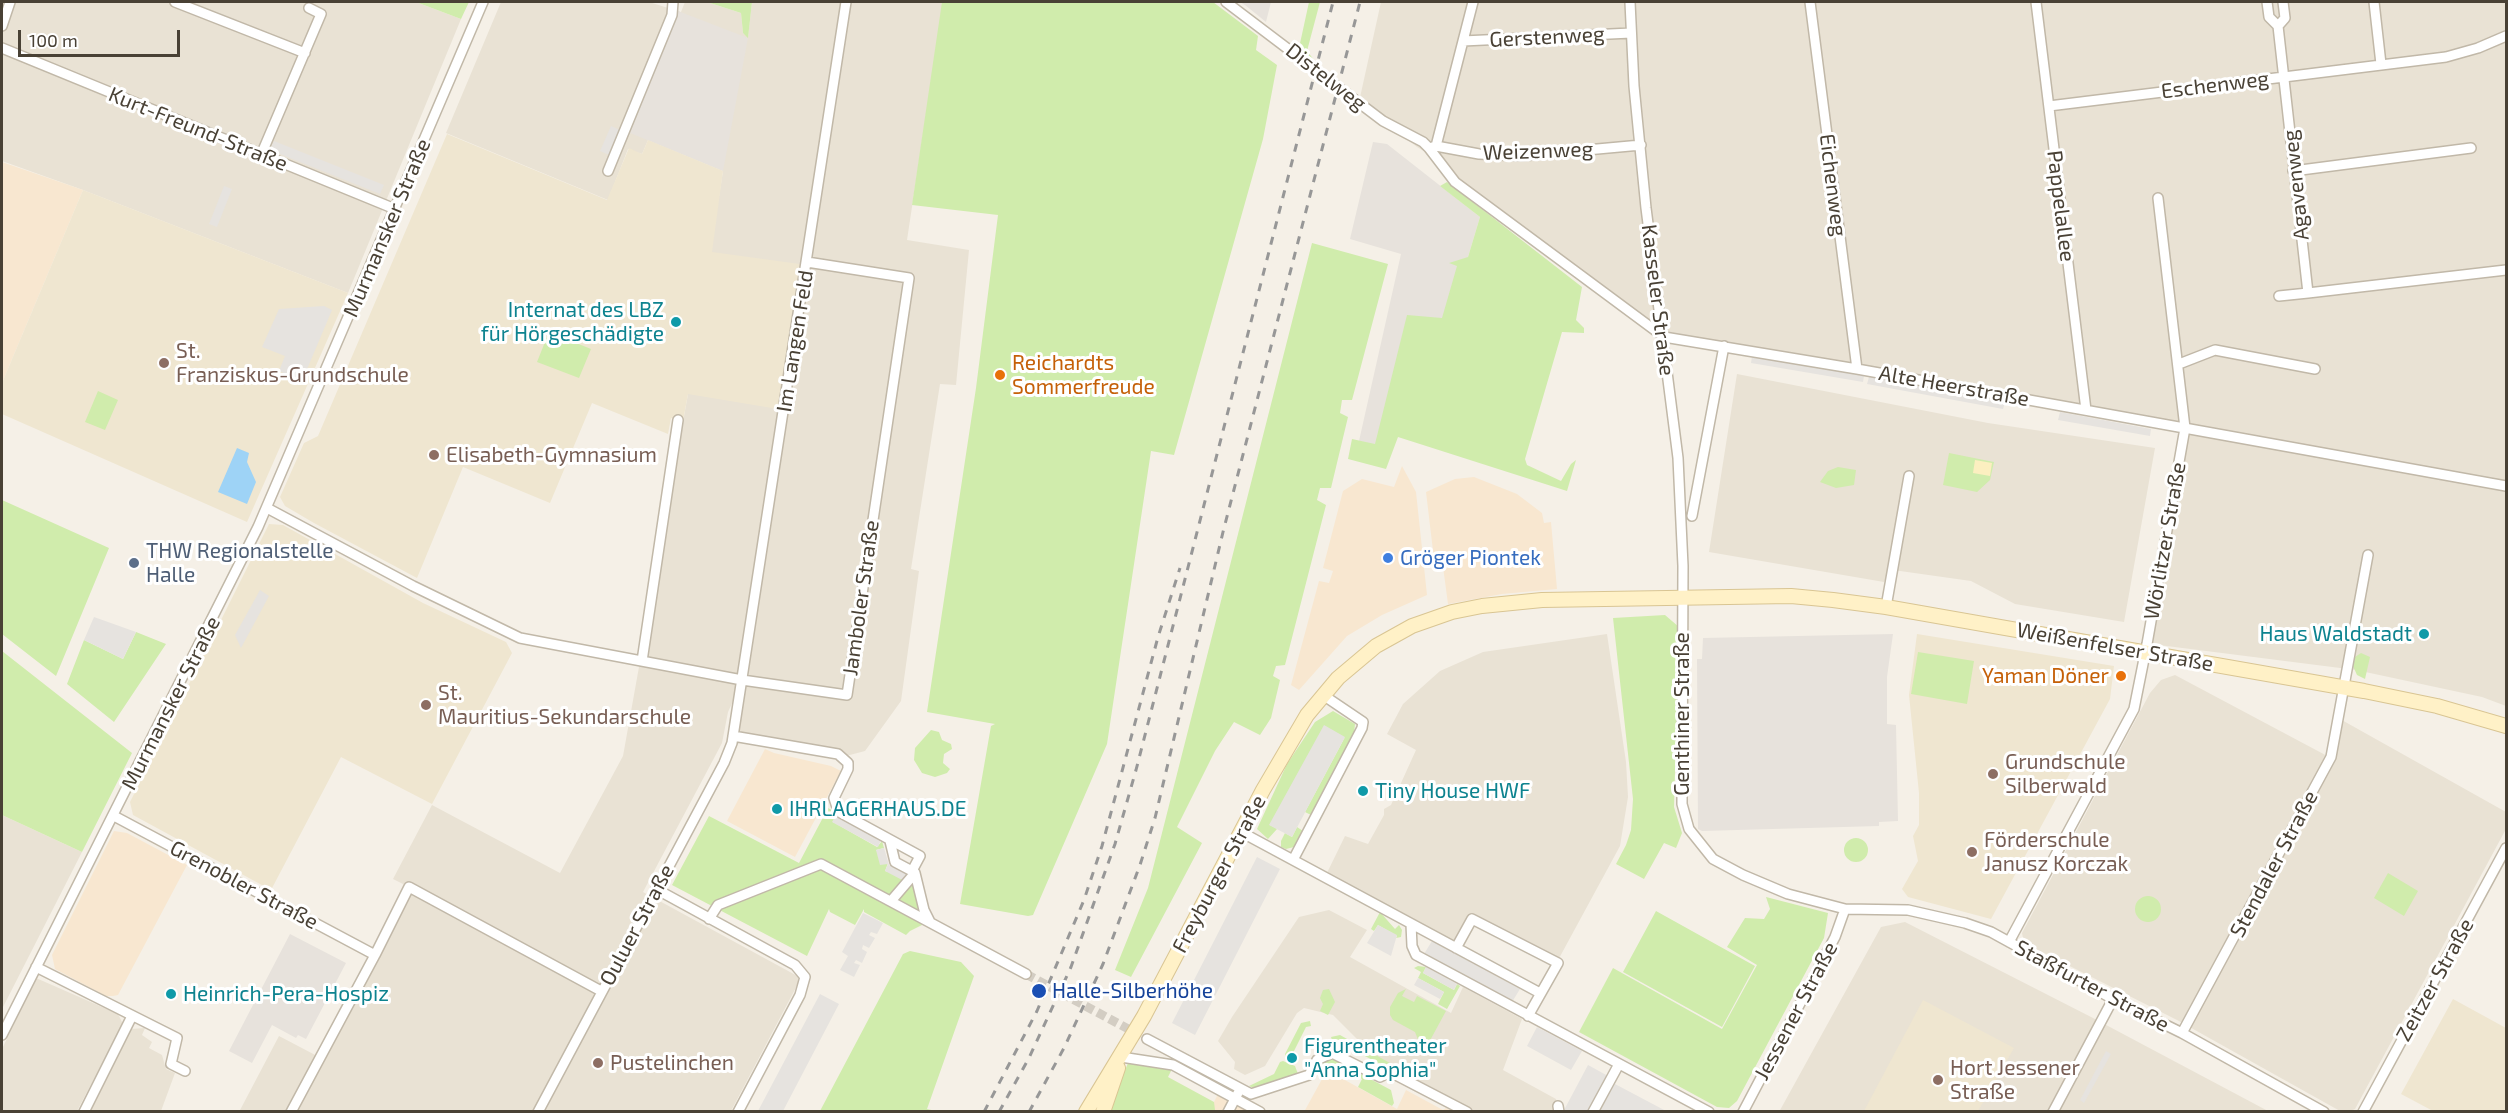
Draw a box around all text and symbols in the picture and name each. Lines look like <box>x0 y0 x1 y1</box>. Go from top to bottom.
scale bar <box>21 18 183 56</box>
street label: Gerstenweg <box>1489 21 1605 53</box>
text: 100 m <box>29 29 78 51</box>
street label: Distelweg <box>1281 38 1371 116</box>
street label: Eschenweg <box>2160 66 2270 104</box>
street label: Kurt-Freund-Straße <box>105 82 291 176</box>
street label: Agavenweg <box>2278 129 2314 241</box>
street label: Eichenweg <box>1814 132 1852 238</box>
street label: Murmansker Straße <box>338 135 436 321</box>
street label: Weizenweg <box>1482 136 1594 166</box>
street label: Pappelallee <box>2042 149 2080 263</box>
street label: Kasseler Straße <box>1636 223 1680 377</box>
street label: Im Langen Feld <box>771 268 819 414</box>
place label: Internat des LBZ für Hörgeschädigte <box>481 297 664 347</box>
marker: Internat des LBZ für Hörgeschädigte <box>669 315 683 329</box>
place label: St. Franziskus-Grundschule <box>176 338 409 388</box>
place label: Reichardts Sommerfreude <box>1012 350 1155 400</box>
marker: St. Franziskus-Grundschule <box>157 356 171 370</box>
street label: Alte Heerstraße <box>1877 360 2031 412</box>
marker: Reichardts Sommerfreude <box>993 368 1007 382</box>
place label: Elisabeth-Gymnasium <box>446 442 657 468</box>
marker: Elisabeth-Gymnasium <box>427 448 441 462</box>
street label: Wörlitzer Straße <box>2139 460 2191 622</box>
street label: Jamboler Straße <box>838 519 884 677</box>
place label: THW Regionalstelle Halle <box>146 538 333 588</box>
place label: Gröger Piontek <box>1400 545 1541 571</box>
marker: Gröger Piontek <box>1381 551 1395 565</box>
marker: THW Regionalstelle Halle <box>127 556 141 570</box>
street label: Murmansker Straße <box>116 612 226 794</box>
street label: Weißenfelser Straße <box>2015 617 2215 677</box>
place label: Haus Waldstadt <box>2259 621 2412 647</box>
marker: Haus Waldstadt <box>2417 627 2431 641</box>
street label: Genthiner Straße <box>1669 632 1695 796</box>
place label: Yaman Döner <box>1982 663 2109 689</box>
marker: Yaman Döner <box>2114 669 2128 683</box>
place label: St. Mauritius-Sekundarschule <box>438 680 691 730</box>
marker: St. Mauritius-Sekundarschule <box>419 698 433 712</box>
place label: Grundschule Silberwald <box>2005 749 2125 799</box>
marker: Grundschule Silberwald <box>1986 767 2000 781</box>
place label: Tiny House HWF <box>1375 778 1530 804</box>
marker: Tiny House HWF <box>1356 784 1370 798</box>
street label: Stendaler Straße <box>2225 786 2323 942</box>
street label: Freyburger Straße <box>1167 791 1271 957</box>
place label: IHRLAGERHAUS.DE <box>789 796 966 822</box>
marker: IHRLAGERHAUS.DE <box>770 802 784 816</box>
place label: Förderschule Janusz Korczak <box>1984 827 2128 877</box>
street label: Grenobler Straße <box>166 835 322 935</box>
marker: Förderschule Janusz Korczak <box>1965 845 1979 859</box>
street label: Ouluer Straße <box>595 860 679 990</box>
street label: Zeitzer Straße <box>2391 914 2479 1046</box>
street label: Staßfurter Straße <box>2011 935 2173 1037</box>
street label: Jessener Straße <box>1749 938 1843 1084</box>
place label: Halle-Silberhöhe <box>1052 978 1213 1004</box>
place label: Heinrich-Pera-Hospiz <box>183 981 389 1007</box>
marker: Halle-Silberhöhe <box>1030 982 1048 1000</box>
marker: Heinrich-Pera-Hospiz <box>164 987 178 1001</box>
place label: Figurentheater "Anna Sophia" <box>1304 1033 1447 1083</box>
place label: Pustelinchen <box>610 1050 734 1076</box>
marker: Figurentheater "Anna Sophia" <box>1285 1051 1299 1065</box>
place label: Hort Jessener Straße <box>1950 1055 2080 1105</box>
marker: Pustelinchen <box>591 1056 605 1070</box>
marker: Hort Jessener Straße <box>1931 1073 1945 1087</box>

